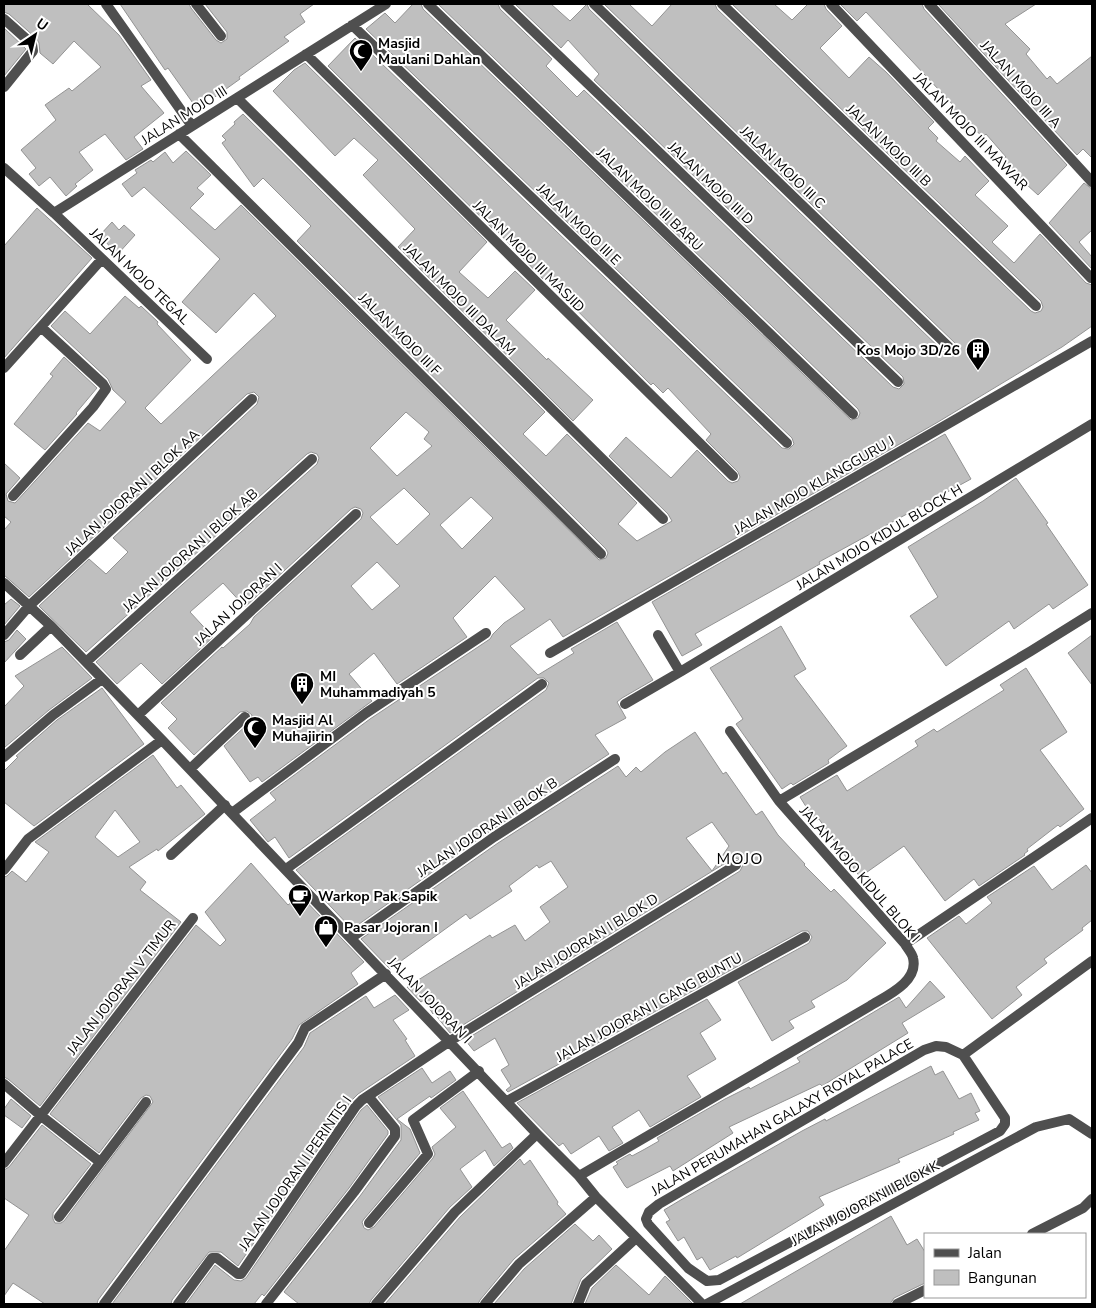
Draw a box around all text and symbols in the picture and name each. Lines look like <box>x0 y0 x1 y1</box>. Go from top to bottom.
north arrow <box>10 10 60 60</box>
text: U <box>32 14 52 36</box>
place label: Masjid Maulani Dahlan <box>378 34 480 69</box>
street label: JALAN MOJO III A <box>975 36 1065 132</box>
mosque icon: Masjid Maulani Dahlan <box>348 38 374 72</box>
street label: JALAN MOJO III MAWAR <box>908 67 1032 195</box>
street label: JALAN MOJO III <box>137 81 231 150</box>
street label: JALAN MOJO III B <box>841 99 935 191</box>
street label: JALAN MOJO III C <box>735 121 829 213</box>
street label: JALAN MOJO III D <box>663 137 758 229</box>
street label: JALAN MOJO III BARU <box>592 143 707 255</box>
street label: JALAN MOJO III E <box>532 179 625 269</box>
street label: JALAN MOJO III MASJID <box>468 196 589 316</box>
street label: JALAN MOJO TEGAL <box>85 223 194 329</box>
street label: JALAN MOJO III DALAM <box>399 238 520 360</box>
street label: JALAN MOJO III F <box>354 288 445 380</box>
building icon: Kos Mojo 3D/26 <box>965 337 991 371</box>
place label: Kos Mojo 3D/26 <box>856 341 960 360</box>
street label: JALAN JOJORAN I BLOK AA <box>60 425 204 560</box>
street label: JALAN MOJO KLANGGURU J <box>730 432 898 540</box>
street label: JALAN MOJO KIDUL BLOCK H <box>792 480 966 595</box>
street label: JALAN JOJORAN I BLOK AB <box>119 485 261 615</box>
street label: JALAN JOJORAN I <box>191 559 285 649</box>
place label: MI Muhammadiyah 5 <box>320 667 436 702</box>
building icon: MI Muhammadiyah 5 <box>289 671 315 705</box>
place label: Masjid Al Muhajirin <box>272 711 333 746</box>
mosque icon: Masjid Al Muhajirin <box>242 715 268 749</box>
street label: JALAN JOJORAN I BLOK B <box>412 773 561 882</box>
street label: JALAN MOJO KIDUL BLOK I <box>794 801 924 946</box>
district label: MOJO <box>717 848 763 870</box>
cafe icon: Warkop Pak Sapik <box>287 883 313 917</box>
place label: Warkop Pak Sapik <box>318 887 438 906</box>
street label: JALAN JOJORAN I BLOK D <box>510 889 662 994</box>
shop icon: Pasar Jojoran I <box>313 914 339 948</box>
street label: JALAN JOJORAN V TIMUR <box>62 916 180 1060</box>
place label: Pasar Jojoran I <box>344 918 438 937</box>
street label: JALAN JOJORAN I GANG BUNTU <box>552 948 746 1067</box>
street label: JALAN JOJORAN I <box>383 952 476 1048</box>
street label: JALAN PERUMAHAN GALAXY ROYAL PALACE <box>647 1034 917 1201</box>
street label: JALAN JOJORAN I PERINTIS I <box>234 1092 356 1255</box>
street label: JALAN JOJORAN I BLOK K <box>787 1156 943 1251</box>
legend <box>924 1233 1086 1298</box>
text: Jalan <box>967 1243 1002 1263</box>
text: Bangunan <box>968 1268 1037 1288</box>

